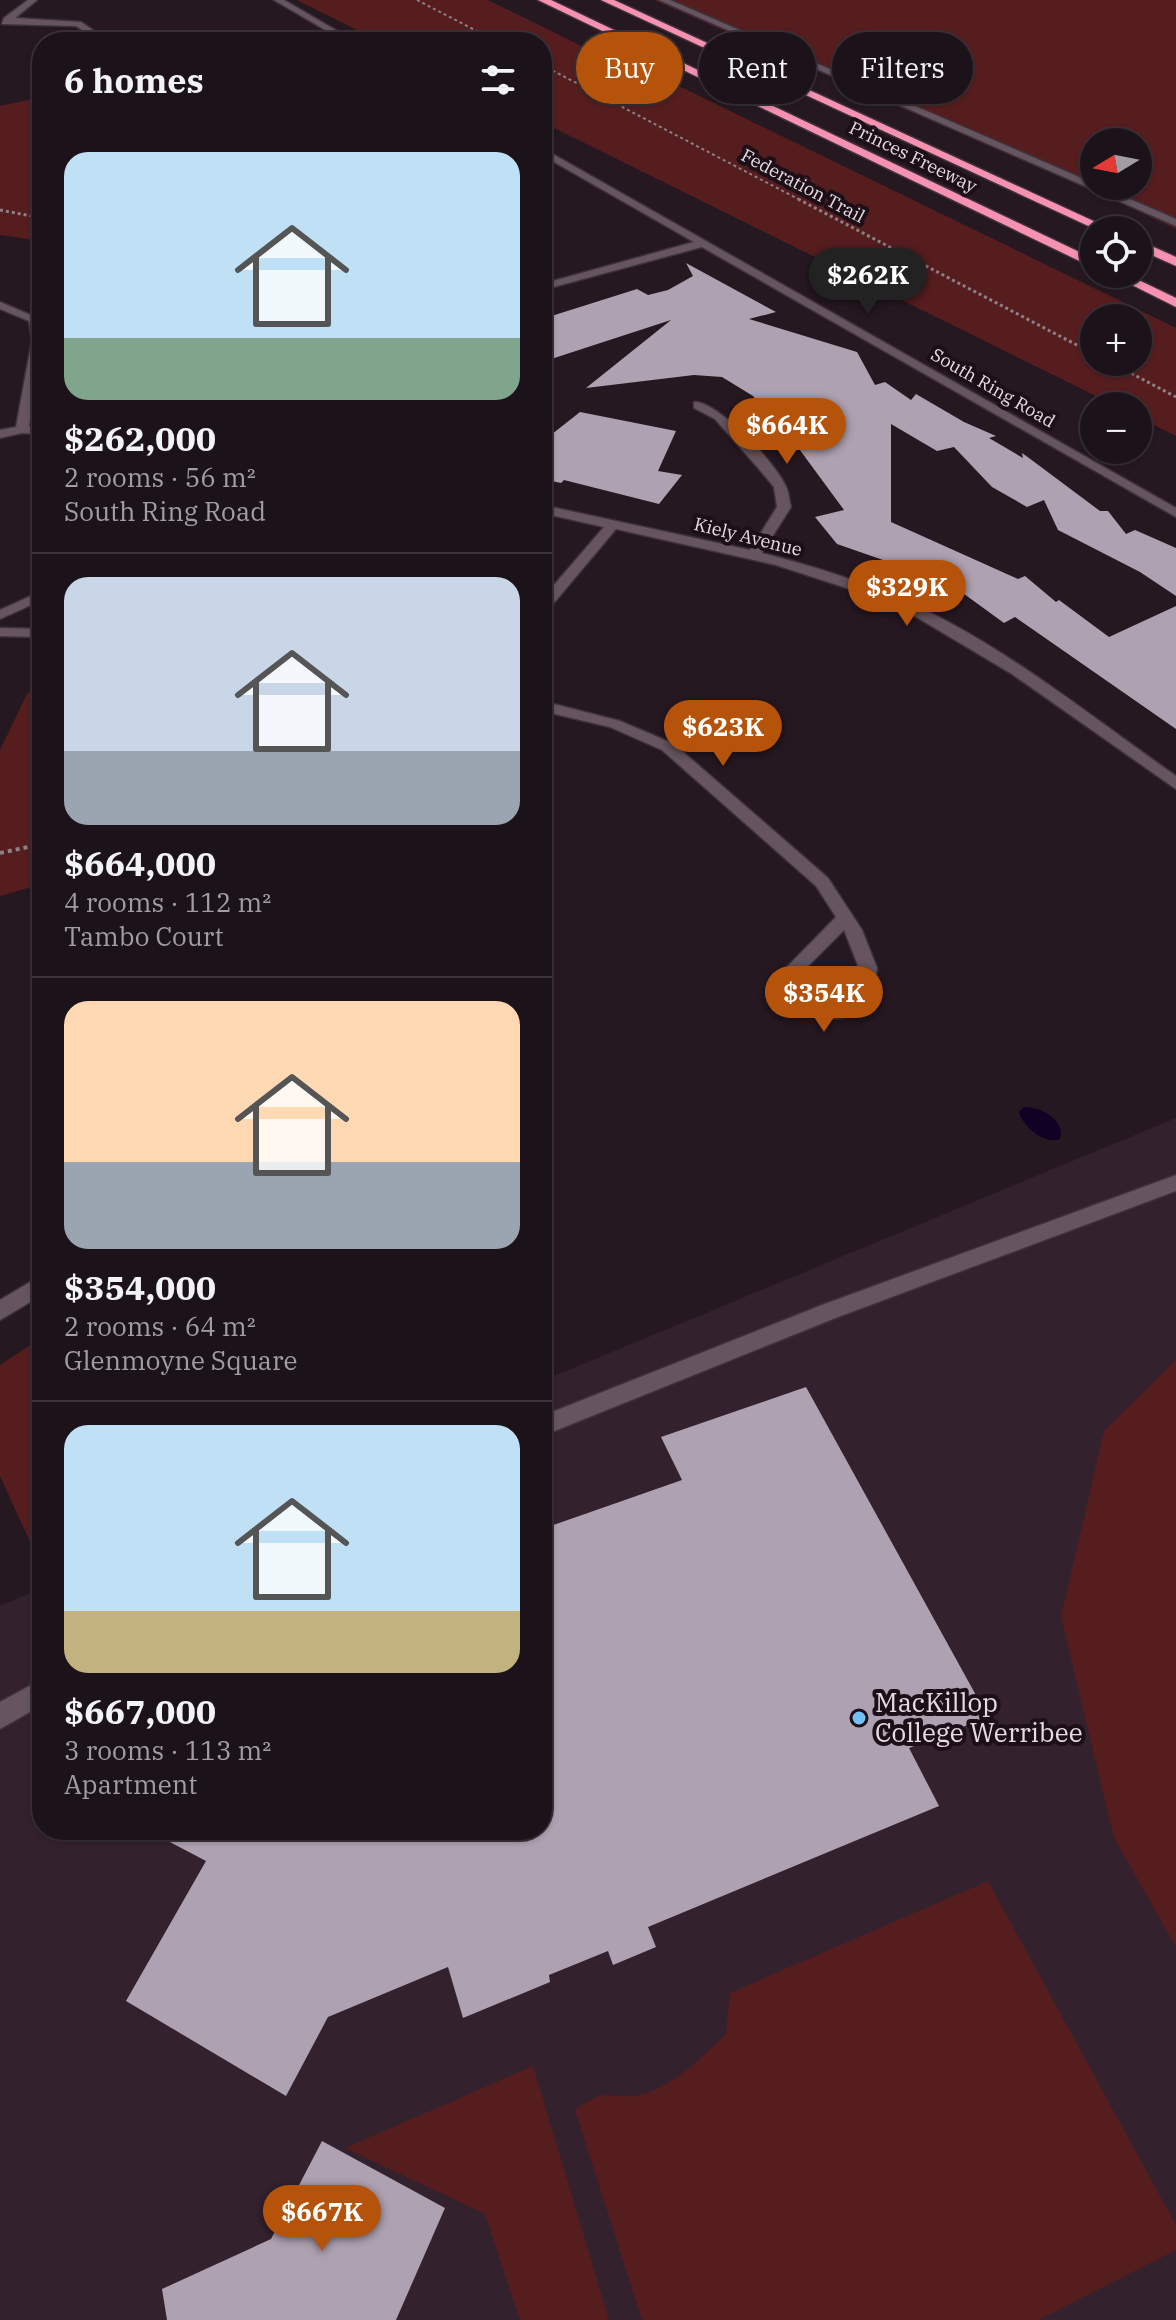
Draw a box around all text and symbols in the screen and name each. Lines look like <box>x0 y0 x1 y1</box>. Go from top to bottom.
chip: Buy <box>576 32 683 104</box>
chip: Rent <box>699 32 816 104</box>
chip: Filters <box>832 32 973 104</box>
text: 6 homes <box>64 58 204 102</box>
icon: filters <box>476 58 520 102</box>
street label: Princes Freeway <box>846 116 981 198</box>
north arrow <box>1080 128 1152 200</box>
map controls <box>1080 128 1152 464</box>
street label: Federation Trail <box>737 143 869 228</box>
icon: home <box>220 204 364 348</box>
button: locate <box>1080 216 1152 288</box>
pin: $262K <box>812 248 924 316</box>
text: $262K <box>827 257 909 291</box>
button: + <box>1080 304 1152 376</box>
street label: South Ring Road <box>927 343 1060 433</box>
button: − <box>1080 392 1152 464</box>
pin: $664K <box>731 398 843 466</box>
text: $664K <box>746 407 828 441</box>
text: $262,000 <box>64 416 216 460</box>
text: 2 rooms · 56 m² <box>64 460 256 494</box>
text: South Ring Road <box>64 494 266 528</box>
street label: Kiely Avenue <box>692 512 805 561</box>
pin: $329K <box>851 560 963 628</box>
text: $329K <box>866 569 948 603</box>
icon: home <box>220 629 364 773</box>
pin: $623K <box>667 700 779 768</box>
text: $623K <box>682 709 764 743</box>
text: $664,000 <box>64 841 216 885</box>
text: 4 rooms · 112 m² <box>64 885 271 919</box>
text: Tambo Court <box>64 919 224 953</box>
pin: $354K <box>768 966 880 1034</box>
text: $354K <box>783 975 865 1009</box>
icon: home <box>220 1053 364 1197</box>
text: $354,000 <box>64 1265 216 1309</box>
text: 2 rooms · 64 m² <box>64 1309 256 1343</box>
text: Glenmoyne Square <box>64 1343 297 1377</box>
icon: home <box>220 1477 364 1621</box>
place label: MacKillop College Werribee <box>875 1685 1083 1749</box>
text: $667,000 <box>64 1689 216 1733</box>
marker: MacKillop College Werribee <box>850 1709 868 1727</box>
text: 3 rooms · 113 m² <box>64 1733 271 1767</box>
text: Apartment <box>64 1767 197 1801</box>
pin: $667K <box>266 2185 378 2253</box>
text: $667K <box>281 2194 363 2228</box>

